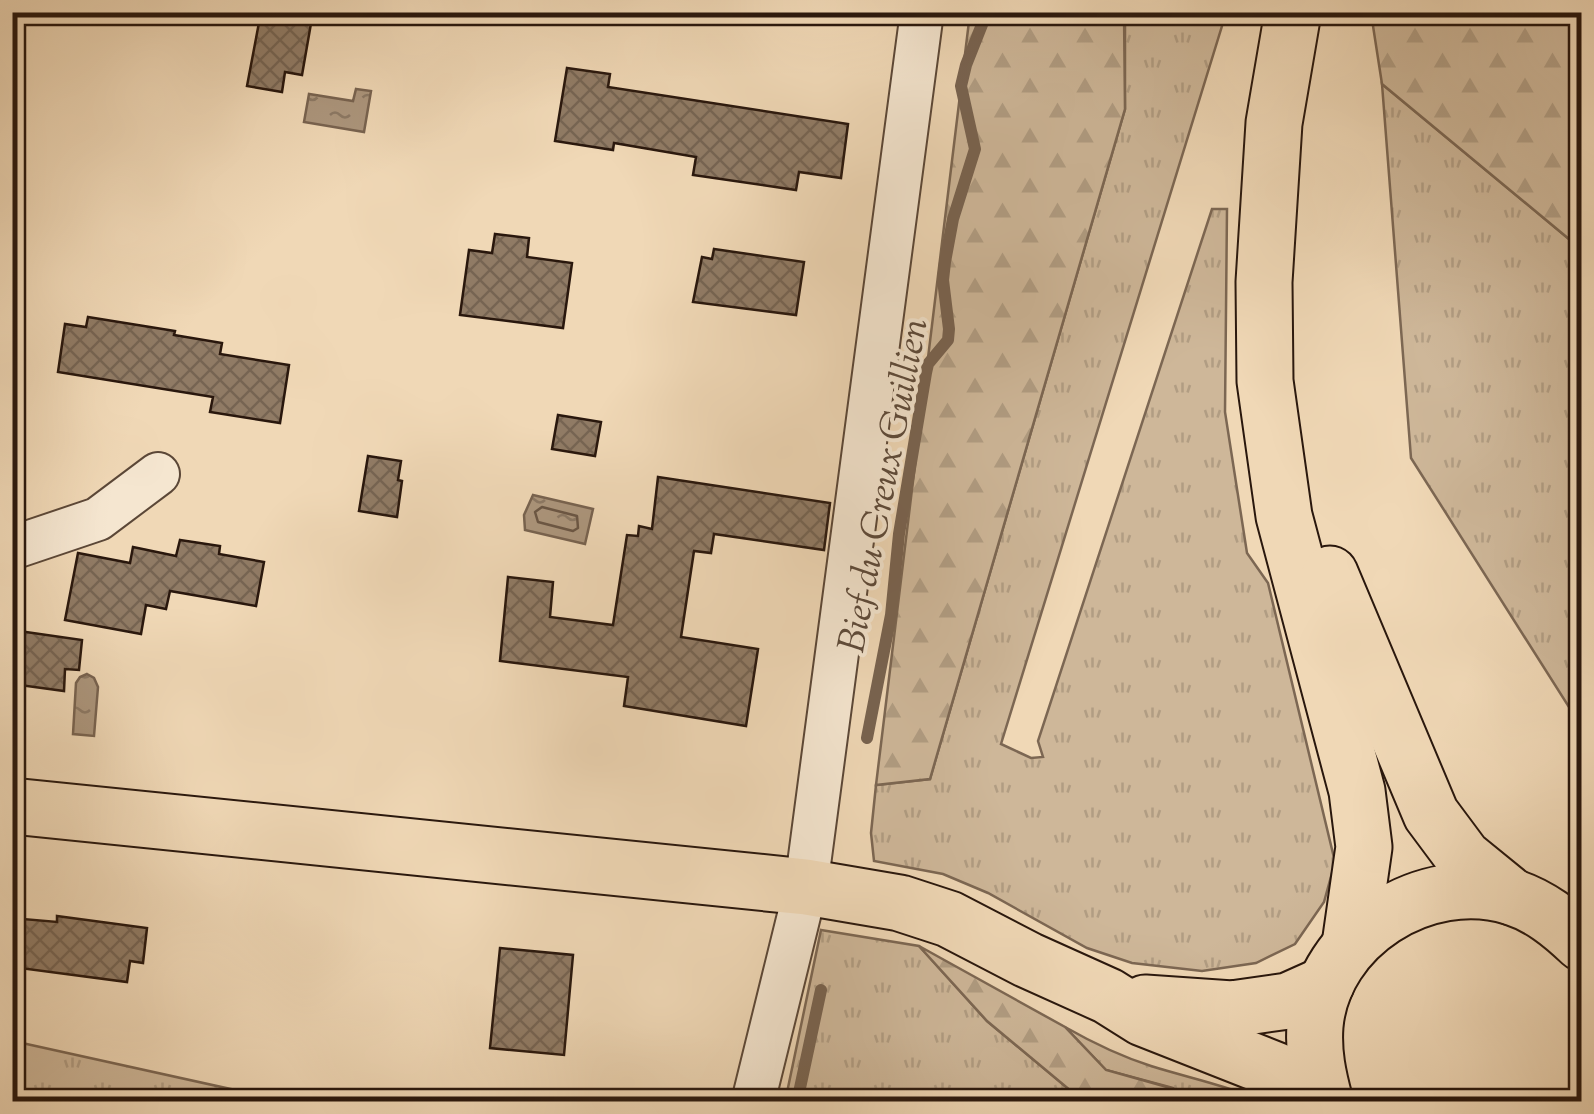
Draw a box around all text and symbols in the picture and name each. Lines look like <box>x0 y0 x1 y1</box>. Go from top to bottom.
water label: Bief du Creux Guillien <box>827 314 945 657</box>

